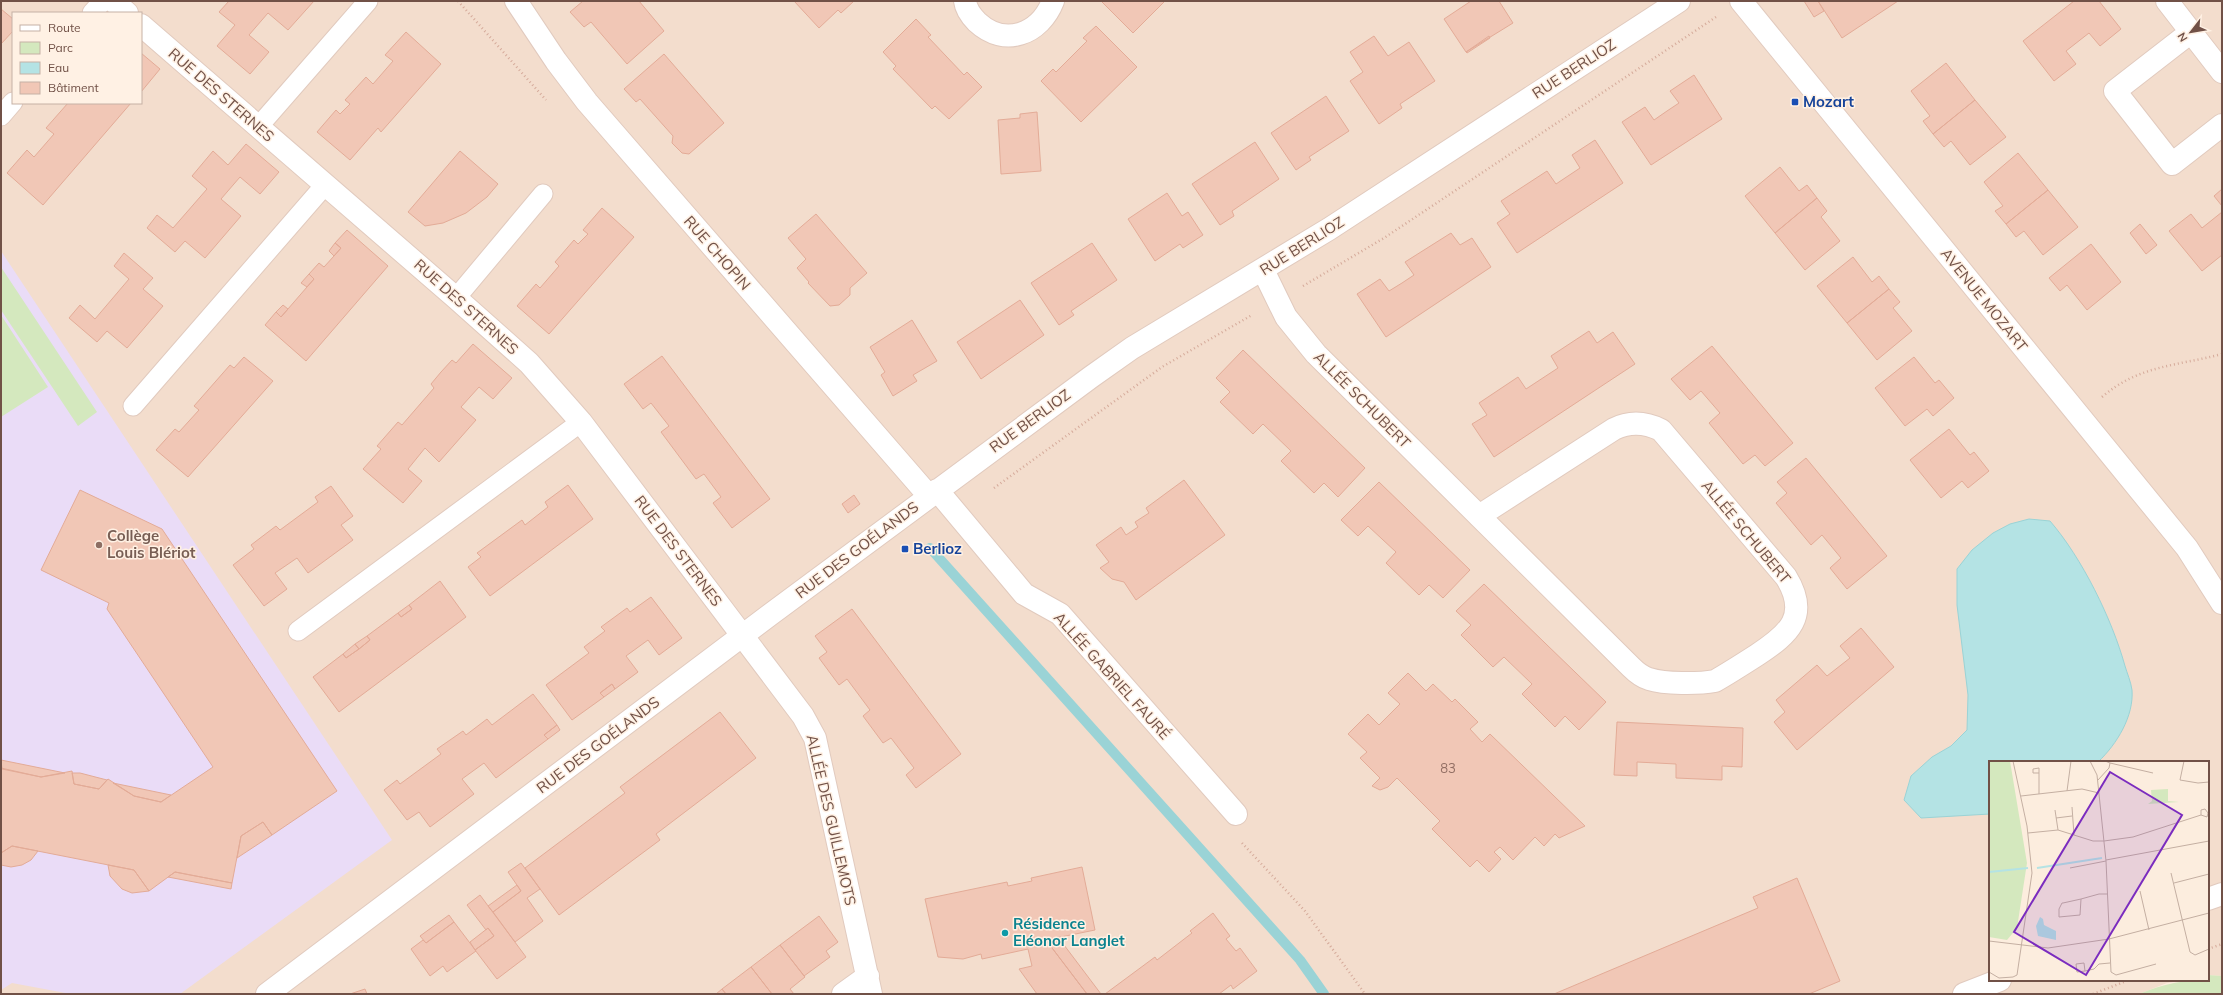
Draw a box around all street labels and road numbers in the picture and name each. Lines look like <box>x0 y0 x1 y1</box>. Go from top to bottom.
street label: RUE BERLIOZ <box>1528 34 1619 103</box>
street label: RUE DES STERNES <box>165 44 278 146</box>
street label: RUE CHOPIN <box>680 212 755 294</box>
street label: RUE BERLIOZ <box>1256 212 1347 279</box>
street label: AVENUE MOZART <box>1937 244 2032 355</box>
street label: RUE DES STERNES <box>410 255 522 358</box>
street label: ALLÉE SCHUBERT <box>1310 347 1415 452</box>
street label: RUE BERLIOZ <box>985 385 1074 456</box>
street label: ALLÉE SCHUBERT <box>1698 476 1795 587</box>
street label: RUE DES STERNES <box>631 492 726 610</box>
street label: RUE DES GOÉLANDS <box>791 497 922 602</box>
street label: ALLÉE GABRIEL FAURÉ <box>1050 608 1175 743</box>
street label: RUE DES GOÉLANDS <box>532 692 663 797</box>
street label: ALLÉE DES GUILLEMOTS <box>803 733 860 907</box>

